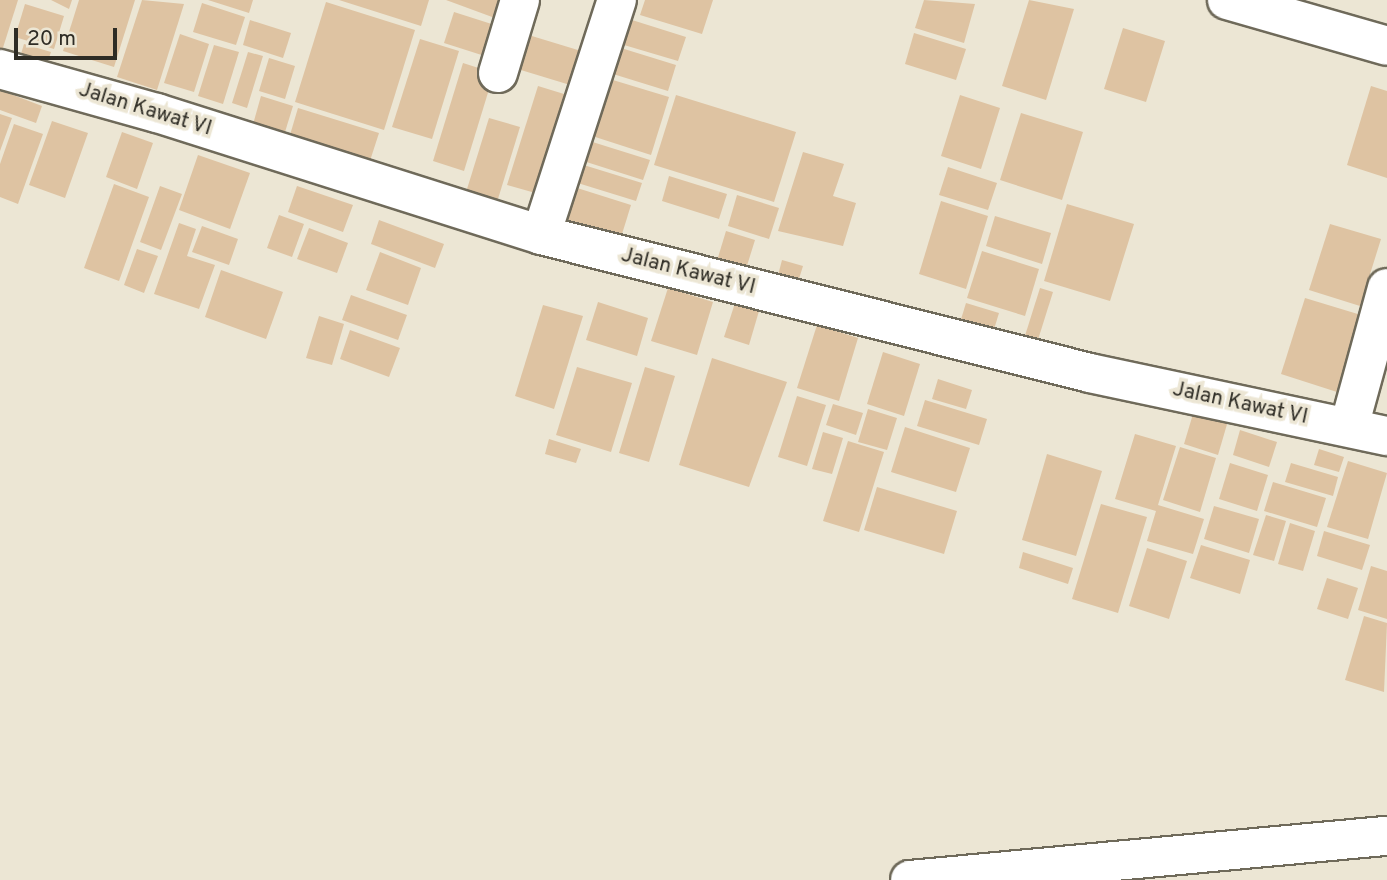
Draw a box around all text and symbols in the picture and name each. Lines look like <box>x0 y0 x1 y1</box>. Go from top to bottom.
scale bar <box>18 14 121 58</box>
text: 20 m <box>27 26 76 53</box>
street label: Jalan Kawat VI <box>75 78 215 142</box>
street label: Jalan Kawat VI <box>618 243 758 301</box>
street label: Jalan Kawat VI <box>1170 377 1310 431</box>

